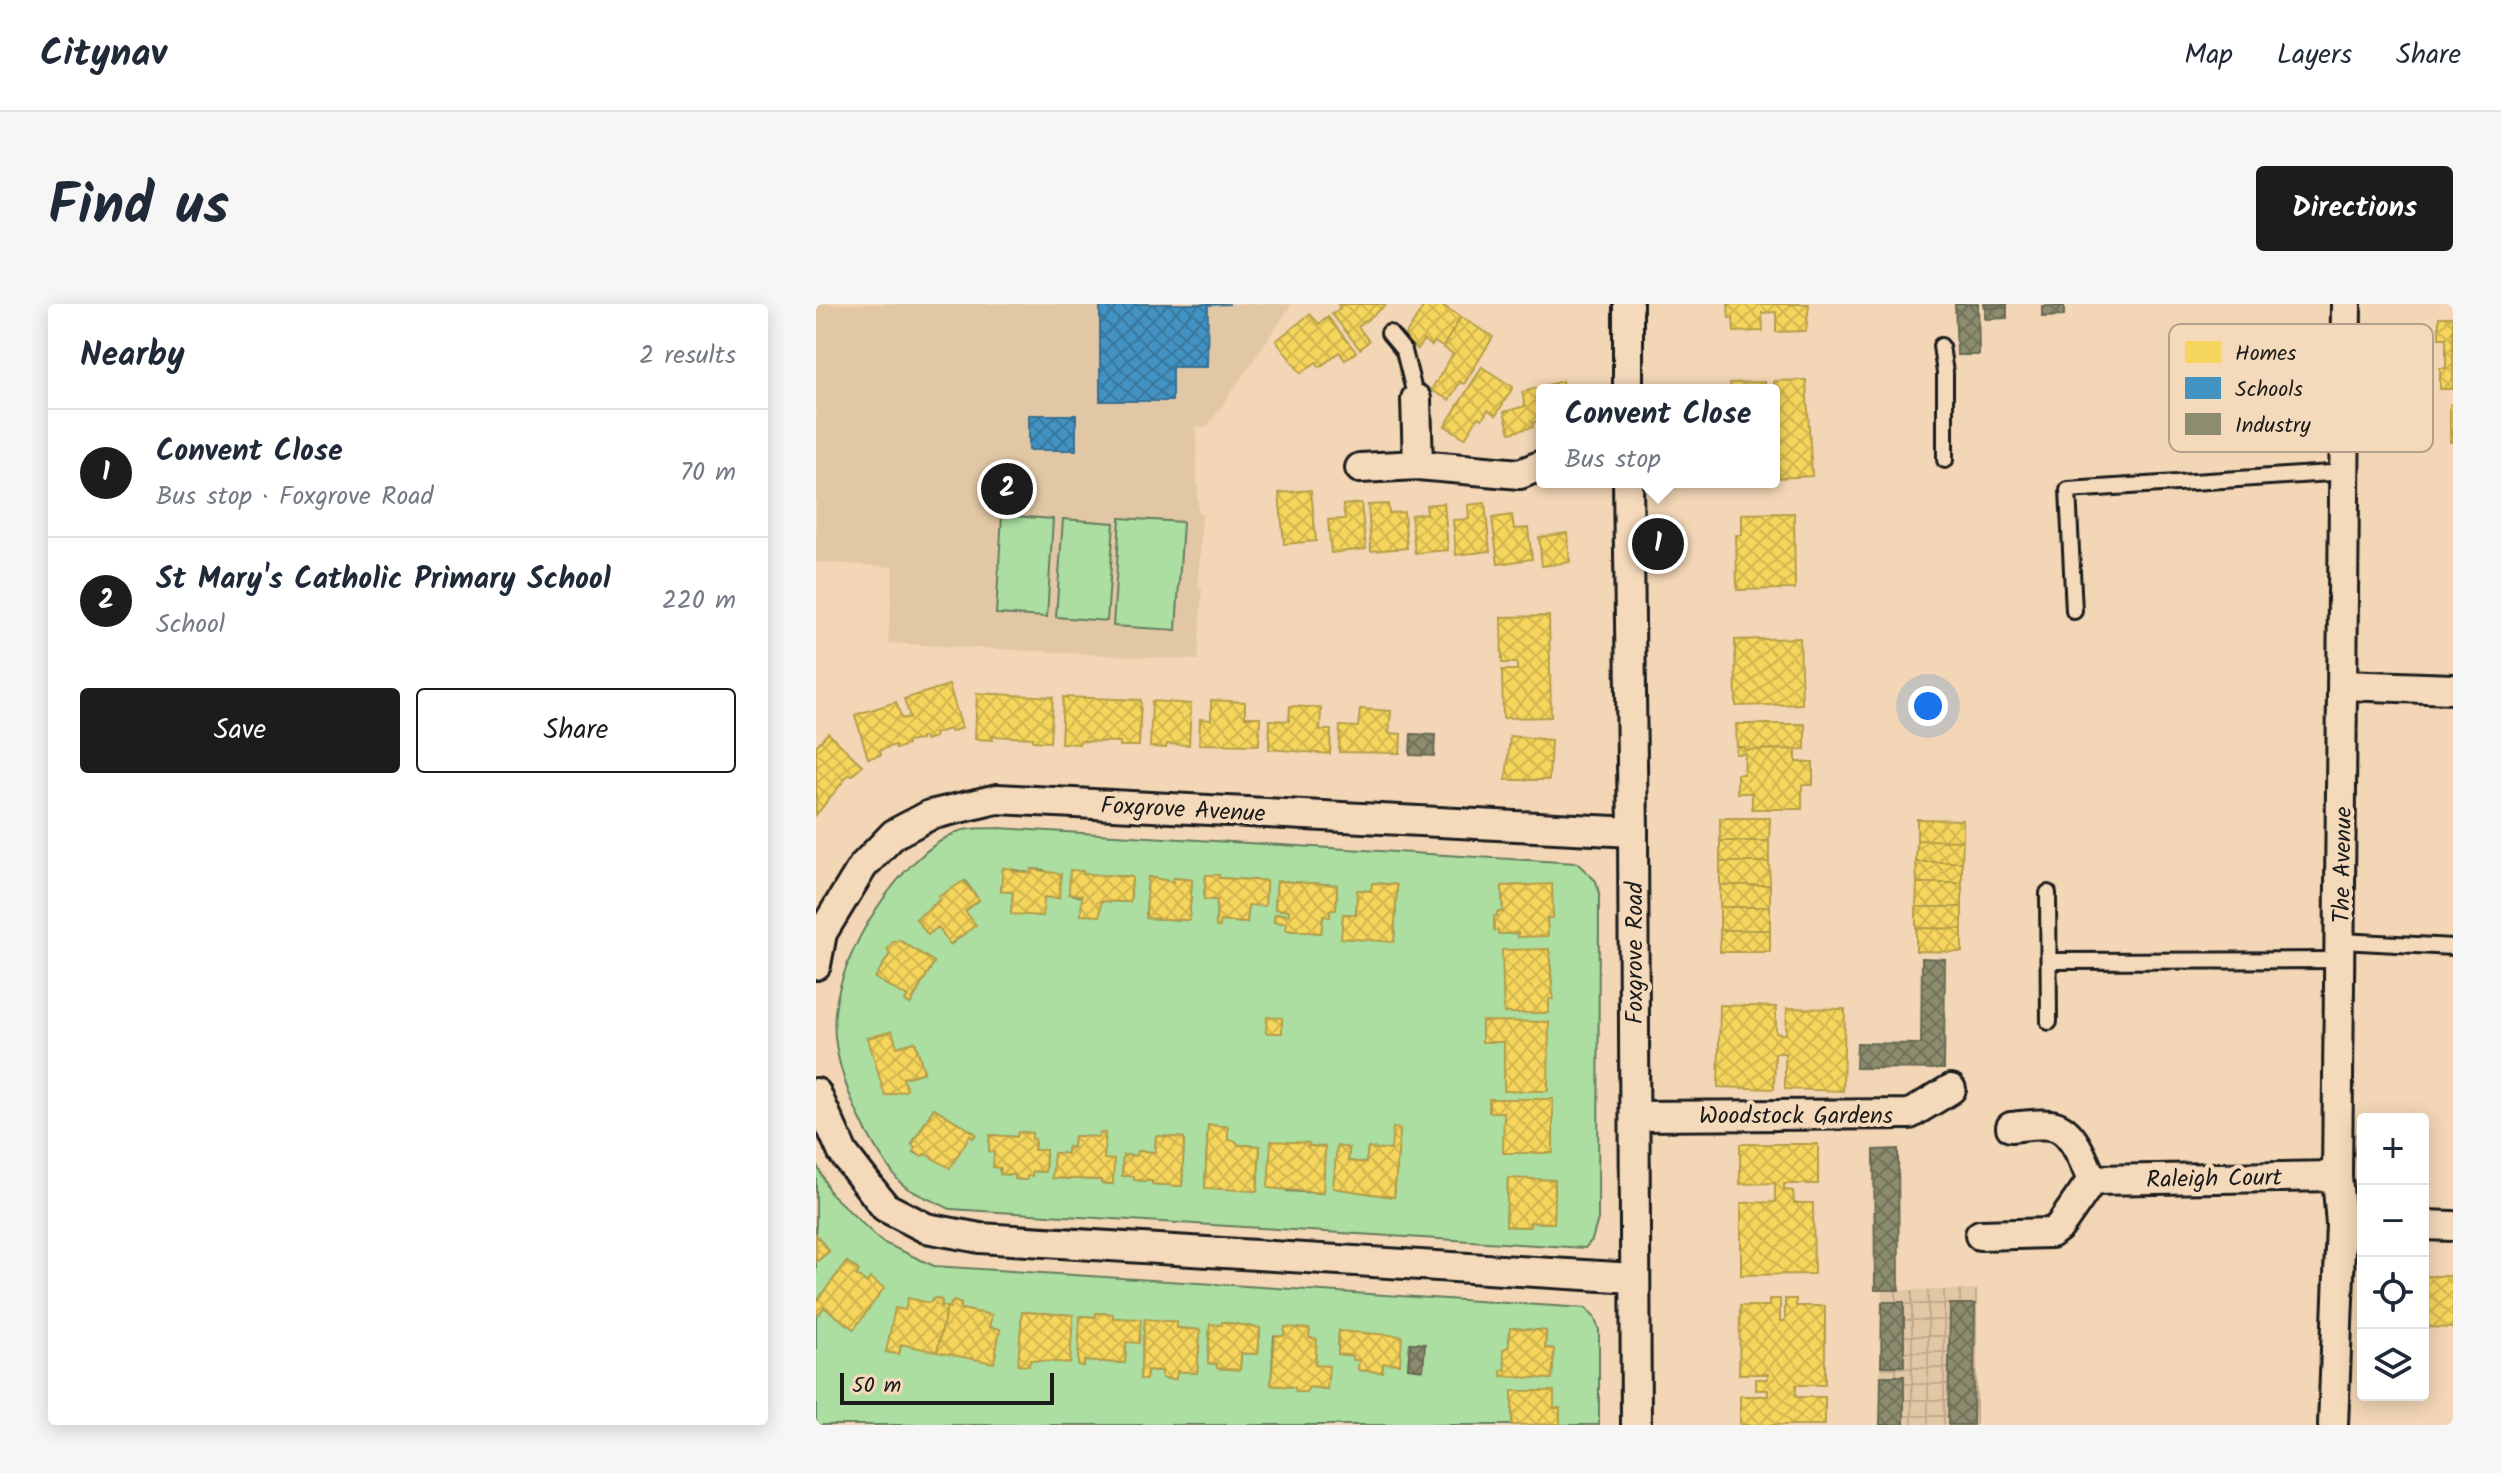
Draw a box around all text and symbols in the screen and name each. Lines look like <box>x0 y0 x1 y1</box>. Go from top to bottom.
text: Citynav <box>40 25 167 85</box>
text: Map <box>2184 33 2233 78</box>
text: Layers <box>2277 33 2352 78</box>
text: Share <box>2396 33 2461 78</box>
text: Find us <box>48 163 229 253</box>
button: Directions <box>2256 166 2453 251</box>
legend <box>2169 324 2433 452</box>
text: Nearby <box>80 329 185 383</box>
text: 2 results <box>639 335 736 377</box>
text: Homes <box>2235 337 2297 372</box>
text: Schools <box>2235 373 2304 408</box>
popup <box>1536 384 1780 488</box>
text: Convent Close <box>1565 391 1751 439</box>
text: Industry <box>2235 409 2311 444</box>
text: Convent Close <box>156 428 343 476</box>
text: Bus stop <box>1565 439 1661 481</box>
text: 1 <box>102 452 110 494</box>
text: 70 m <box>680 452 736 494</box>
pin: 2 <box>981 459 1033 519</box>
text: Bus stop · Foxgrove Road <box>156 476 433 518</box>
pin: 1 <box>1632 514 1684 574</box>
text: St Mary's Catholic Primary School <box>156 556 611 604</box>
text: 2 <box>98 580 114 622</box>
text: 220 m <box>662 580 736 622</box>
text: School <box>156 604 225 646</box>
your location <box>1908 686 1948 726</box>
button: Save <box>80 688 400 773</box>
button: Share <box>416 688 736 773</box>
street label: Foxgrove Avenue <box>1099 787 1267 834</box>
street label: The Avenue <box>2323 806 2364 924</box>
street label: Foxgrove Road <box>1616 881 1655 1024</box>
street label: Woodstock Gardens <box>1699 1097 1893 1136</box>
map controls <box>2357 1113 2429 1401</box>
button: + <box>2357 1113 2429 1185</box>
street label: Raleigh Court <box>2146 1159 2283 1200</box>
button: − <box>2357 1185 2429 1257</box>
button: locate <box>2357 1257 2429 1329</box>
button: layers <box>2357 1329 2429 1401</box>
scale bar <box>840 1369 1054 1405</box>
text: 50 m <box>852 1369 901 1404</box>

